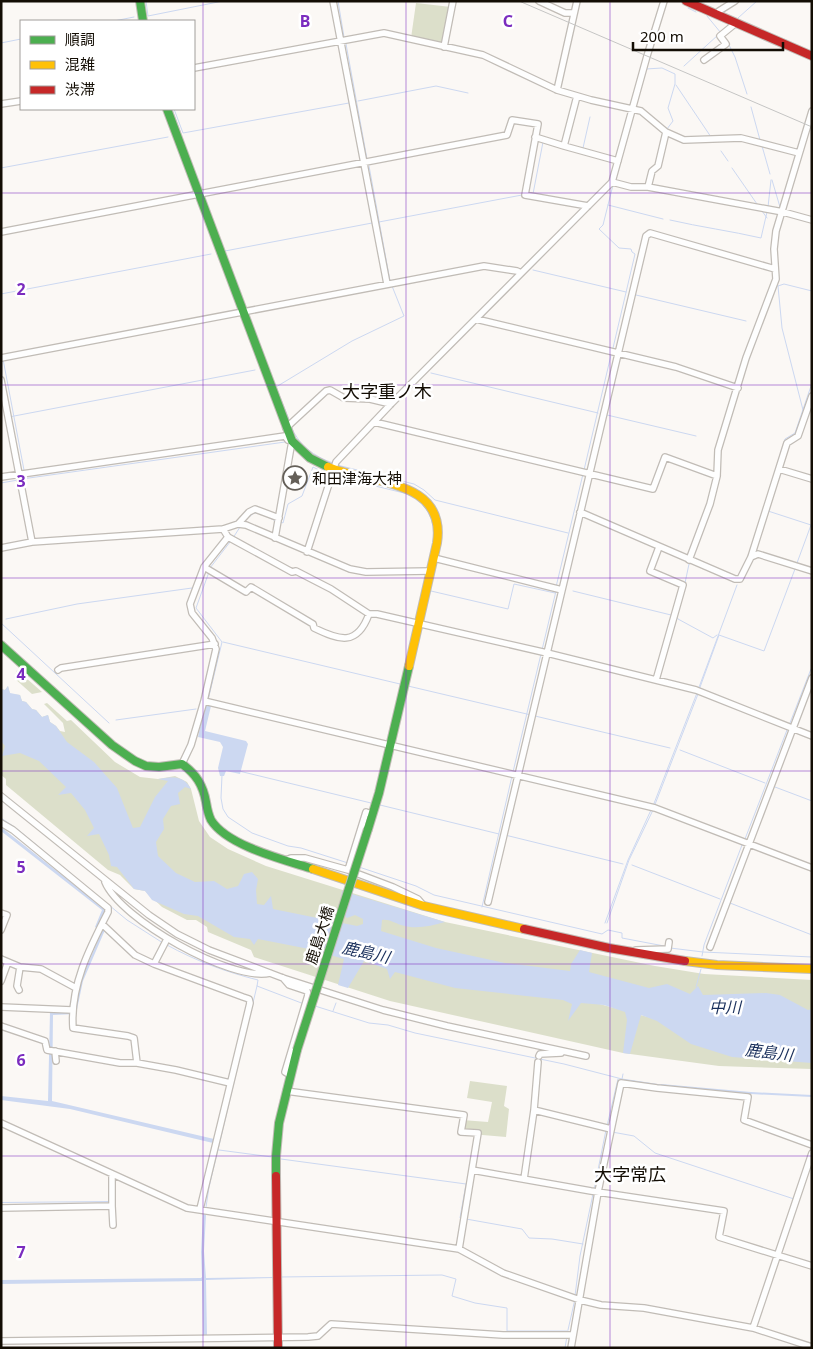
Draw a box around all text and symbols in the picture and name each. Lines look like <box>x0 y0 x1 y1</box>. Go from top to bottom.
text: B <box>300 10 310 32</box>
text: C <box>503 10 513 32</box>
legend <box>20 20 195 110</box>
scale bar <box>633 20 783 52</box>
text: 200 m <box>640 26 684 46</box>
text: 順調 <box>65 29 95 49</box>
text: 混雑 <box>65 54 95 74</box>
text: 渋滞 <box>65 79 95 99</box>
text: 2 <box>16 278 26 300</box>
district label: 大字重ノ木 <box>342 379 432 403</box>
place icon: 和田津海大神 <box>282 465 308 491</box>
place label: 和田津海大神 <box>312 468 402 488</box>
text: 3 <box>16 470 26 492</box>
text: 4 <box>16 663 26 685</box>
text: 5 <box>16 856 26 878</box>
street label: 鹿島大橋 <box>300 903 338 967</box>
water label: 鹿島川 <box>340 936 394 969</box>
water label: 中川 <box>709 996 743 1018</box>
water label: 鹿島川 <box>744 1038 796 1066</box>
text: 6 <box>16 1049 26 1071</box>
district label: 大字常広 <box>594 1162 666 1186</box>
text: 7 <box>16 1241 26 1263</box>

